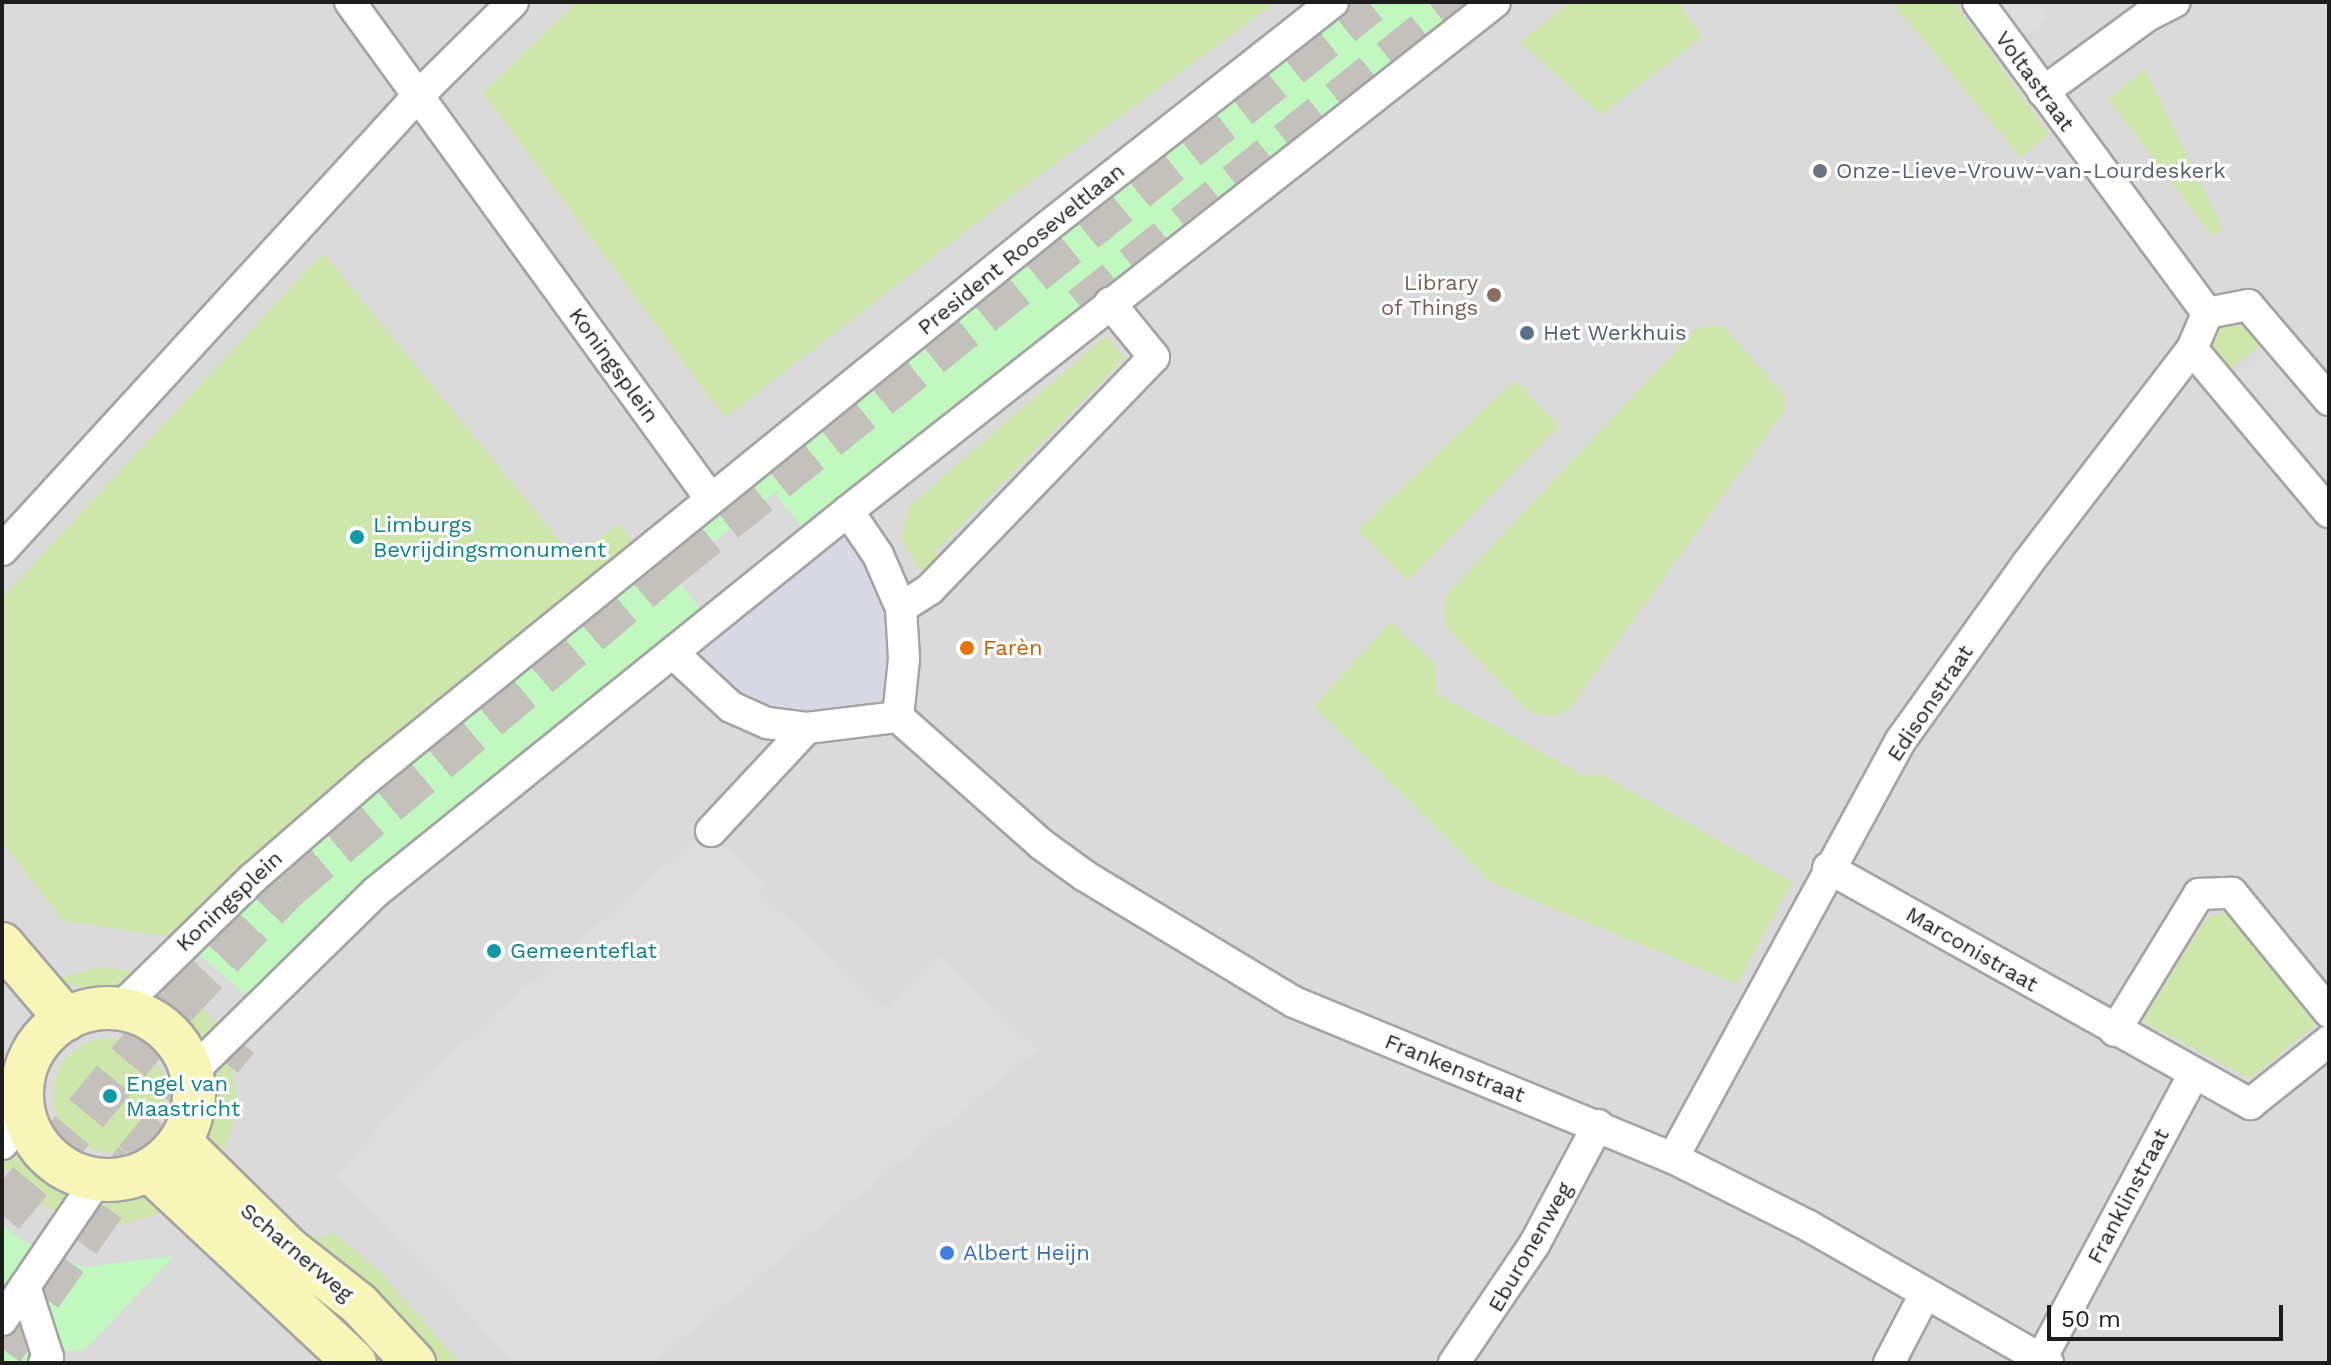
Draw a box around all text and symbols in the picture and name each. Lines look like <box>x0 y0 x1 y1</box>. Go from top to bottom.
street label: Voltastraat <box>1990 26 2080 136</box>
street label: President Rooseveltlaan <box>912 157 1130 341</box>
place label: Onze-Lieve-Vrouw-van-Lourdeskerk <box>1836 158 2226 184</box>
marker: Onze-Lieve-Vrouw-van-Lourdeskerk <box>1811 162 1829 180</box>
place label: Library of Things <box>1380 269 1478 320</box>
marker: Library of Things <box>1485 286 1503 304</box>
street label: Koningsplein <box>563 302 665 428</box>
place label: Het Werkhuis <box>1543 320 1687 346</box>
marker: Het Werkhuis <box>1518 324 1536 342</box>
place label: Limburgs Bevrijdingsmonument <box>373 511 606 562</box>
marker: Limburgs Bevrijdingsmonument <box>348 528 366 546</box>
place label: Farèn <box>983 635 1043 661</box>
marker: Farèn <box>958 639 976 657</box>
street label: Edisonstraat <box>1881 640 1979 766</box>
street label: Koningsplein <box>170 845 288 957</box>
street label: Marconistraat <box>1901 901 2043 997</box>
place label: Gemeenteflat <box>510 938 657 964</box>
marker: Gemeenteflat <box>485 942 503 960</box>
street label: Frankenstraat <box>1381 1028 1529 1108</box>
place label: Engel van Maastricht <box>126 1070 240 1122</box>
marker: Engel van Maastricht <box>101 1087 119 1105</box>
street label: Franklinstraat <box>2081 1124 2175 1268</box>
street label: Eburonenweg <box>1482 1177 1578 1317</box>
street label: Scharnerweg <box>235 1197 359 1307</box>
place label: Albert Heijn <box>963 1240 1090 1266</box>
marker: Albert Heijn <box>938 1244 956 1262</box>
scale bar <box>2051 1289 2287 1339</box>
text: 50 m <box>2061 1305 2121 1333</box>

